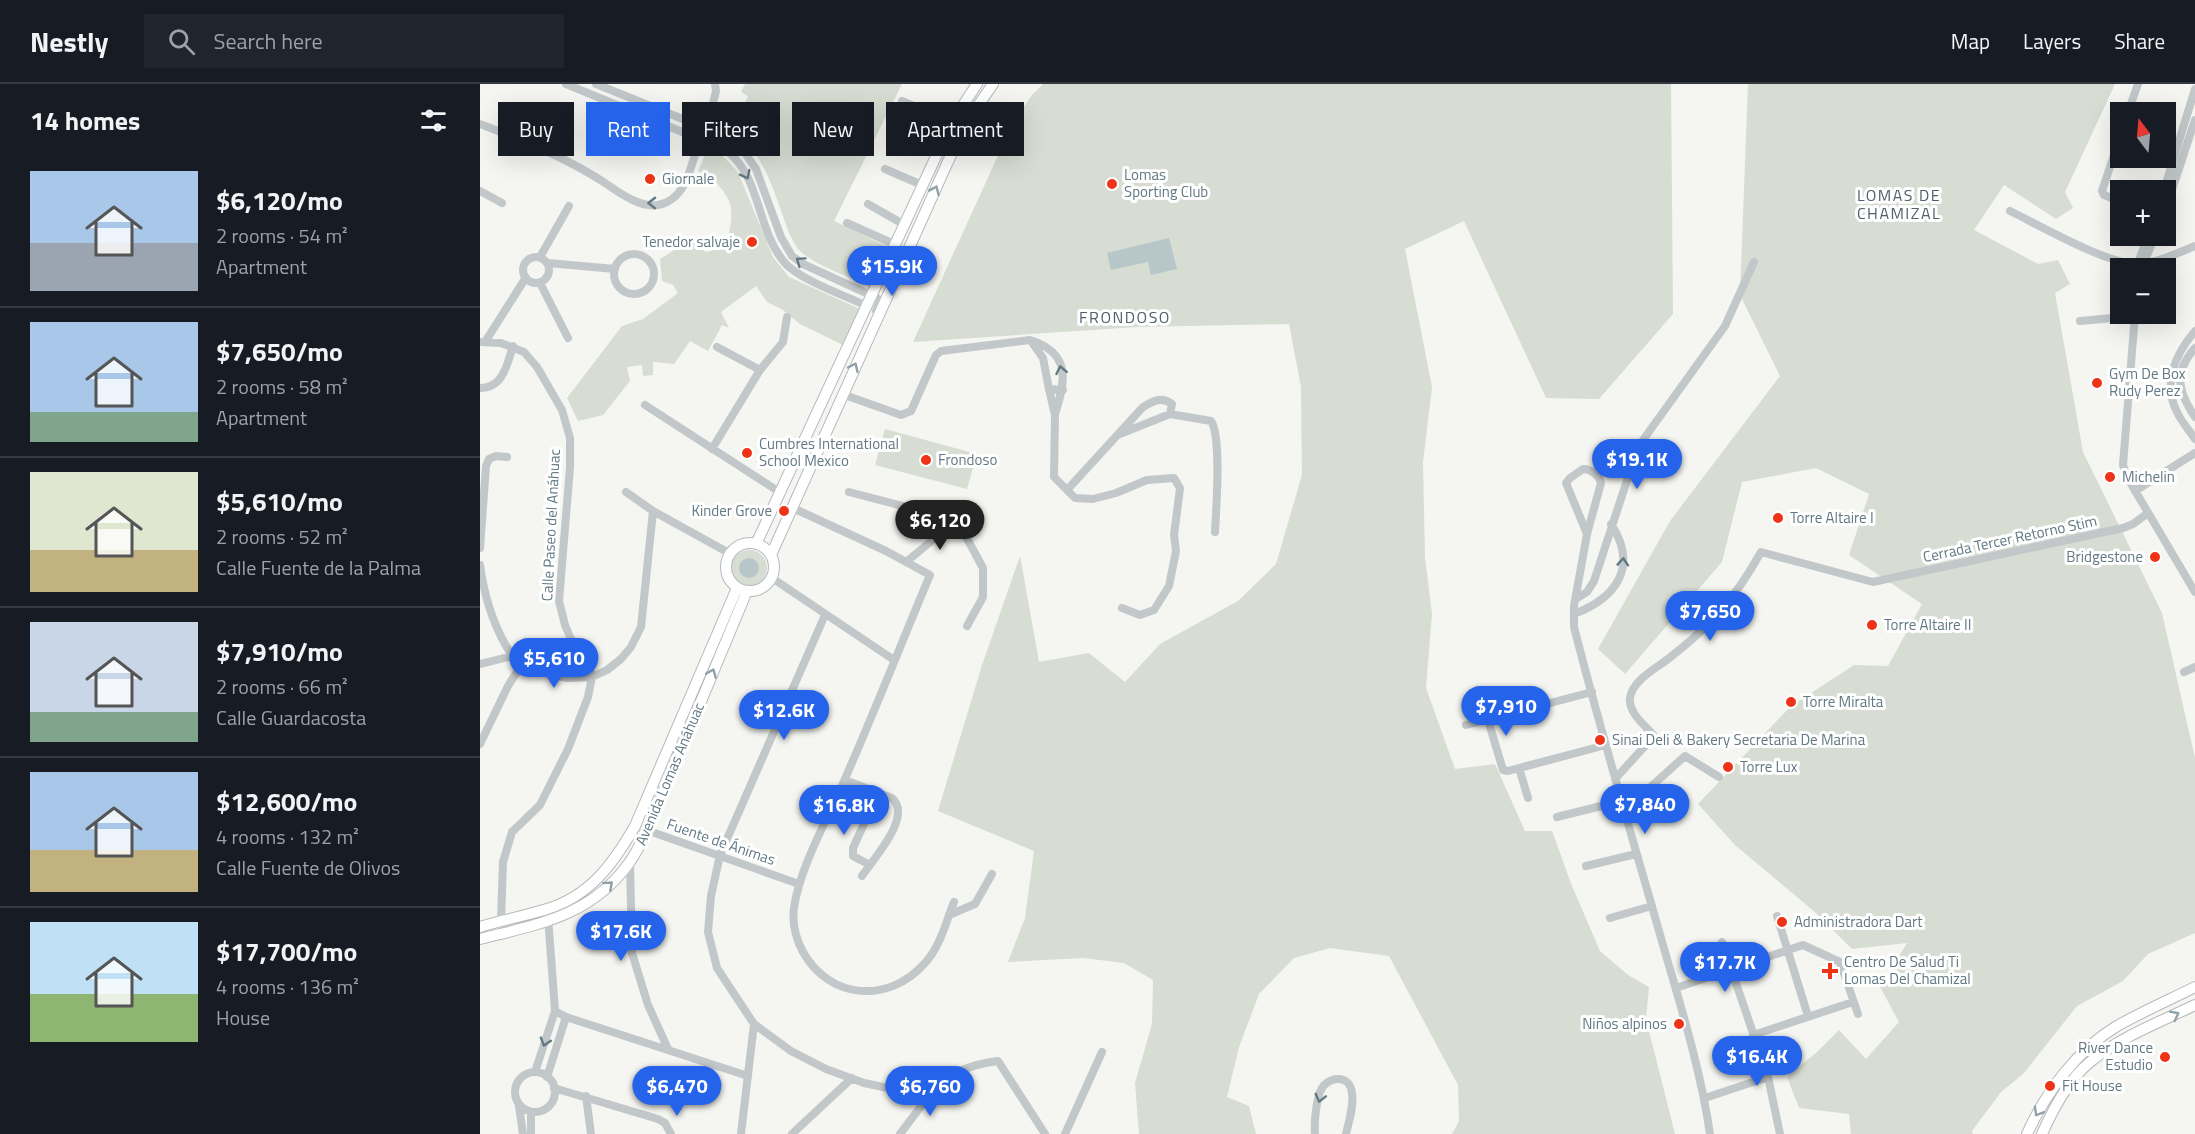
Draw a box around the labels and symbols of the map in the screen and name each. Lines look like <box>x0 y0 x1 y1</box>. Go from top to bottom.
north arrow <box>2110 102 2176 168</box>
place label: Lomas Sporting Club <box>1124 163 1208 203</box>
place label: Giornale <box>662 167 714 190</box>
one-way arrow <box>739 168 750 179</box>
marker: Giornale <box>643 172 657 186</box>
marker: Lomas Sporting Club <box>1105 177 1119 191</box>
district label: LOMAS DE CHAMIZAL <box>1857 183 1941 225</box>
one-way arrow <box>928 185 940 196</box>
one-way arrow <box>647 197 656 210</box>
place label: Tenedor salvaje <box>642 230 740 253</box>
marker: Tenedor salvaje <box>745 235 759 249</box>
pin: $15.9K <box>843 246 941 297</box>
one-way arrow <box>796 257 807 268</box>
district label: FRONDOSO <box>1079 305 1171 329</box>
place label: Gym De Box Rudy Perez <box>2109 362 2186 402</box>
one-way arrow <box>847 363 859 374</box>
one-way arrow <box>1055 365 1068 375</box>
marker: Gym De Box Rudy Perez <box>2090 376 2104 390</box>
place label: Cumbres International School Mexico <box>759 432 899 472</box>
pin: $19.1K <box>1588 439 1686 490</box>
marker: Cumbres International School Mexico <box>740 446 754 460</box>
street label: Calle Paseo del Anáhuac <box>535 448 566 602</box>
place label: Frondoso <box>938 448 997 471</box>
marker: Frondoso <box>919 453 933 467</box>
place label: Michelin <box>2122 465 2175 488</box>
marker: Michelin <box>2103 470 2117 484</box>
place label: Kinder Grove <box>691 499 772 522</box>
pin: $6,120 <box>891 500 989 551</box>
marker: Kinder Grove <box>777 504 791 518</box>
place label: Torre Altaire I <box>1790 506 1874 529</box>
street label: Cerrada Tercer Retorno Stim <box>1921 509 2099 568</box>
marker: Torre Altaire I <box>1771 511 1785 525</box>
place label: Bridgestone <box>2066 545 2143 568</box>
marker: Bridgestone <box>2148 550 2162 564</box>
one-way arrow <box>1616 558 1629 567</box>
pin: $7,650 <box>1661 591 1759 642</box>
place label: Torre Altaire II <box>1884 613 1971 636</box>
marker: Torre Altaire II <box>1865 618 1879 632</box>
pin: $5,610 <box>505 638 603 689</box>
one-way arrow <box>705 669 717 680</box>
pin: $7,910 <box>1457 686 1555 737</box>
pin: $12.6K <box>735 690 833 741</box>
place label: Torre Miralta <box>1803 690 1884 713</box>
marker: Torre Miralta <box>1784 695 1798 709</box>
street label: Avenida Lomas Anáhuac <box>629 699 710 849</box>
place label: Sinai Deli & Bakery Secretaria De Marina <box>1612 728 1866 751</box>
marker: Sinai Deli & Bakery Secretaria De Marina <box>1593 733 1607 747</box>
place label: Torre Lux <box>1740 755 1798 778</box>
marker: Torre Lux <box>1721 760 1735 774</box>
pin: $7,840 <box>1596 784 1694 835</box>
pin: $16.8K <box>795 785 893 836</box>
street label: Fuente de Ánimas <box>664 812 779 871</box>
one-way arrow <box>602 881 613 892</box>
place label: Administradora Dart <box>1794 910 1923 933</box>
pin: $17.6K <box>572 911 670 962</box>
marker: Administradora Dart <box>1775 915 1789 929</box>
pin: $17.7K <box>1676 942 1774 993</box>
place label: Centro De Salud Ti Lomas Del Chamizal <box>1844 950 1971 990</box>
marker: Centro De Salud Ti Lomas Del Chamizal <box>1821 962 1839 980</box>
one-way arrow <box>2168 1011 2179 1022</box>
place label: Niños alpinos <box>1582 1012 1667 1035</box>
marker: Niños alpinos <box>1672 1017 1686 1031</box>
one-way arrow <box>540 1036 552 1047</box>
pin: $16.4K <box>1708 1036 1806 1087</box>
place label: River Dance Estudio <box>2078 1036 2153 1076</box>
marker: River Dance Estudio <box>2158 1050 2172 1064</box>
pin: $6,470 <box>628 1066 726 1117</box>
pin: $6,760 <box>881 1066 979 1117</box>
place label: Fit House <box>2062 1074 2122 1097</box>
marker: Fit House <box>2043 1079 2057 1093</box>
one-way arrow <box>1314 1093 1327 1103</box>
one-way arrow <box>2034 1106 2045 1116</box>

